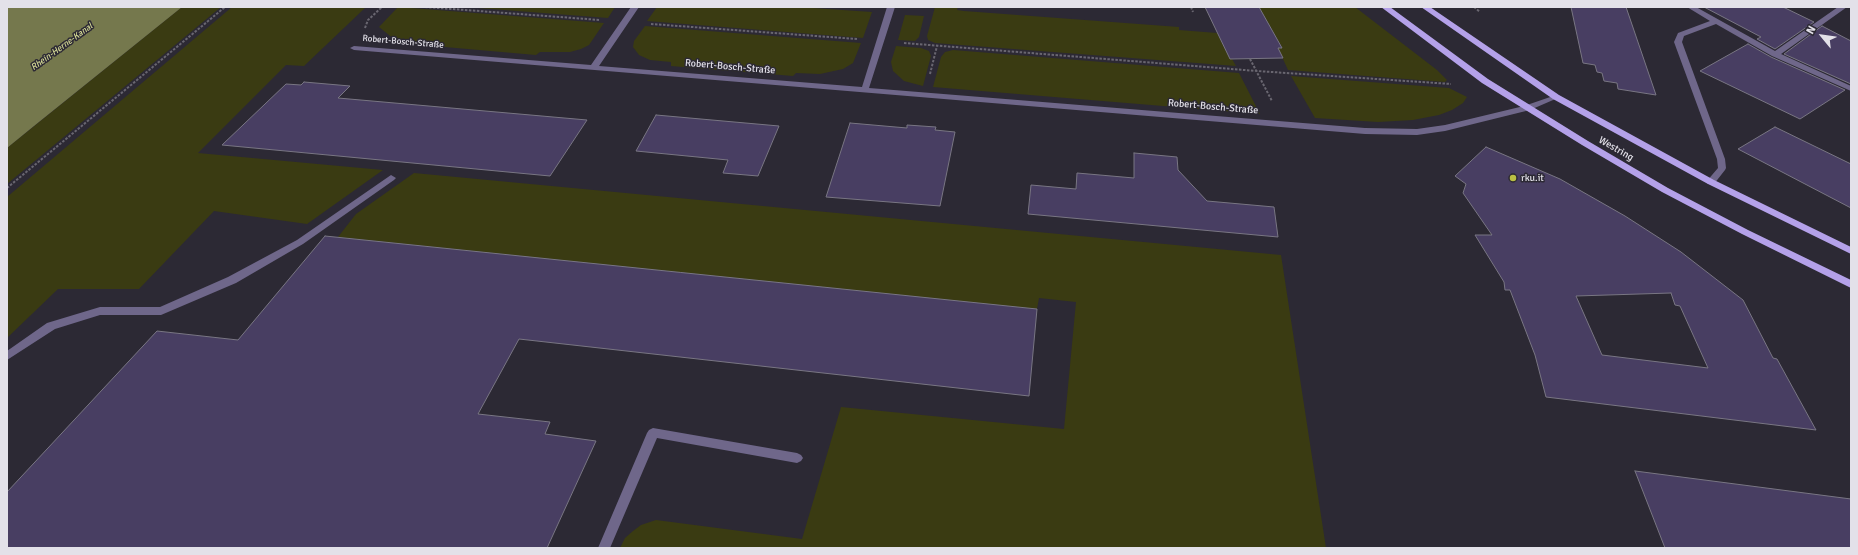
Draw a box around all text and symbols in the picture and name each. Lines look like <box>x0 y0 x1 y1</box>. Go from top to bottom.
north arrow <box>1802 16 1842 56</box>
water label: Rhein-Herne-Kanal <box>29 21 95 73</box>
text: N <box>1804 23 1819 36</box>
street label: Robert-Bosch-Straße <box>362 33 444 51</box>
street label: Robert-Bosch-Straße <box>684 57 776 77</box>
street label: Robert-Bosch-Straße <box>1167 97 1259 117</box>
street label: Westring <box>1596 134 1636 164</box>
place label: rku.it <box>1521 172 1544 184</box>
marker: rku.it <box>1508 173 1518 183</box>

